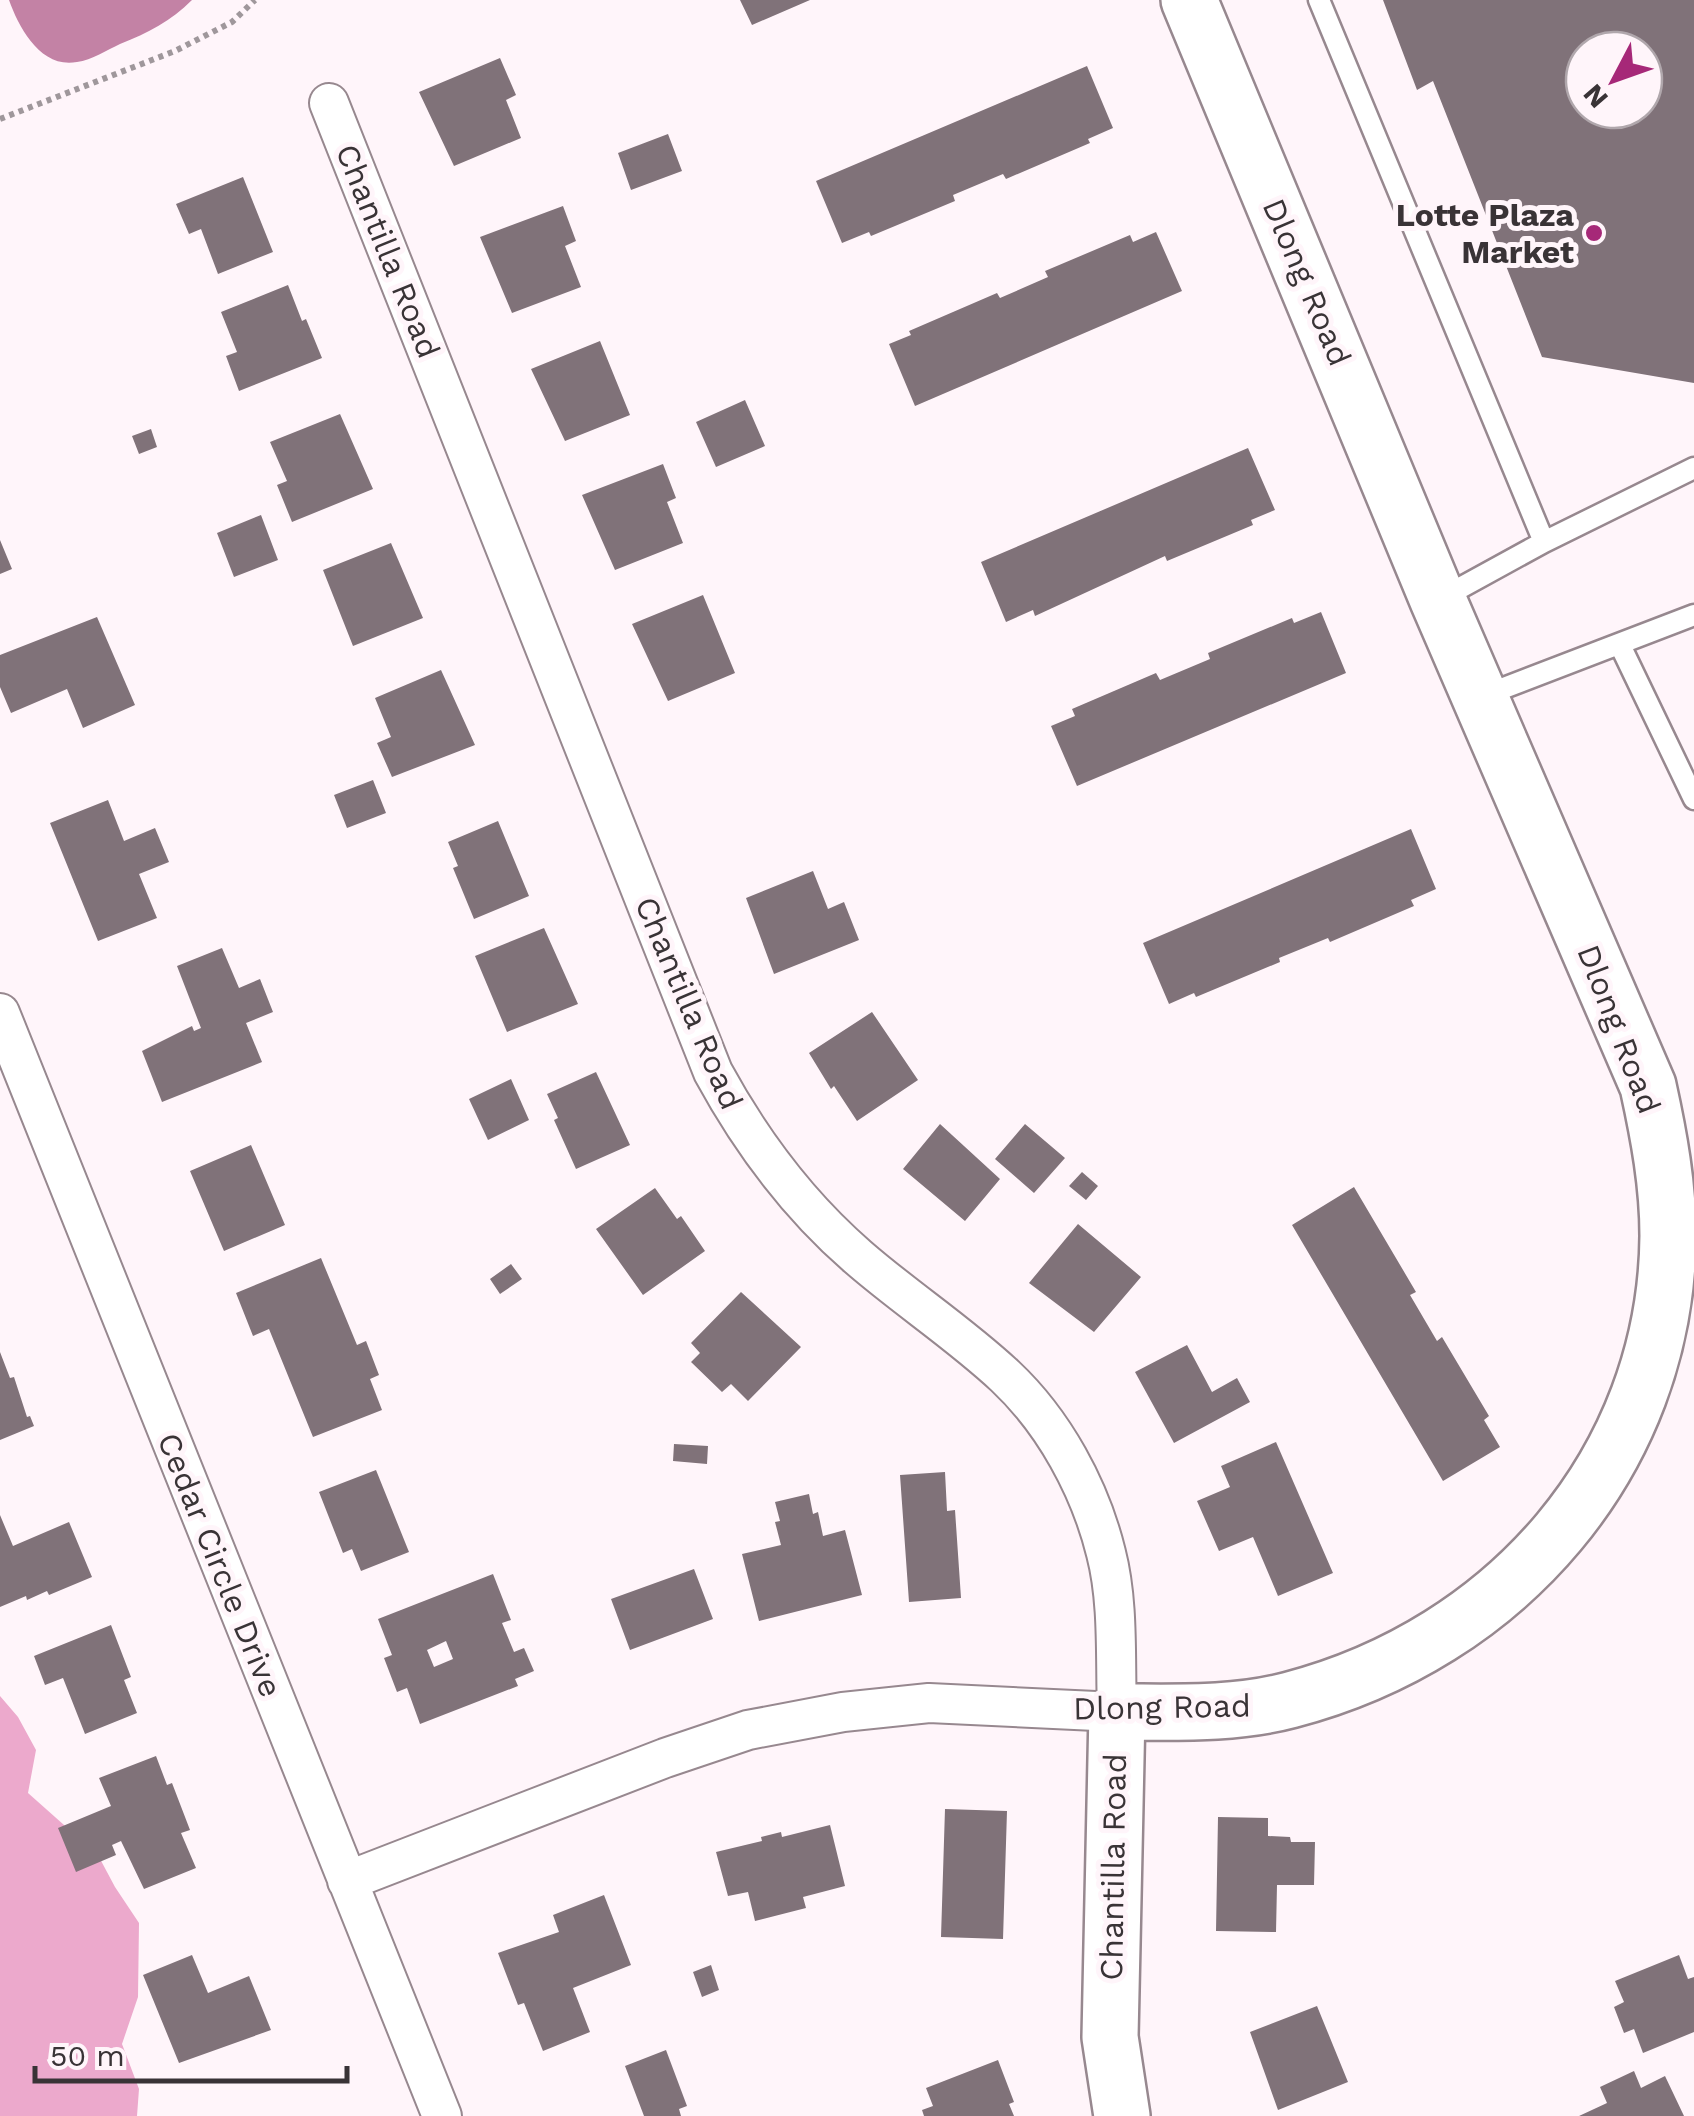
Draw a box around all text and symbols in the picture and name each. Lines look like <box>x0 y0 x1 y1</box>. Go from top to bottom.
north arrow <box>1564 30 1664 130</box>
text: N <box>1576 77 1615 115</box>
street label: Chantilla Road <box>328 138 448 364</box>
street label: Dlong Road <box>1255 193 1359 371</box>
place label: Lotte Plaza Market <box>1396 196 1574 271</box>
marker: Lotte Plaza Market <box>1583 222 1605 244</box>
street label: Chantilla Road <box>627 891 751 1115</box>
street label: Dlong Road <box>1569 939 1669 1119</box>
street label: Cedar Circle Drive <box>150 1427 290 1703</box>
street label: Dlong Road <box>1073 1686 1251 1728</box>
street label: Chantilla Road <box>1092 1753 1134 1981</box>
scale bar <box>35 2021 348 2083</box>
text: 50 m <box>50 2038 125 2073</box>

